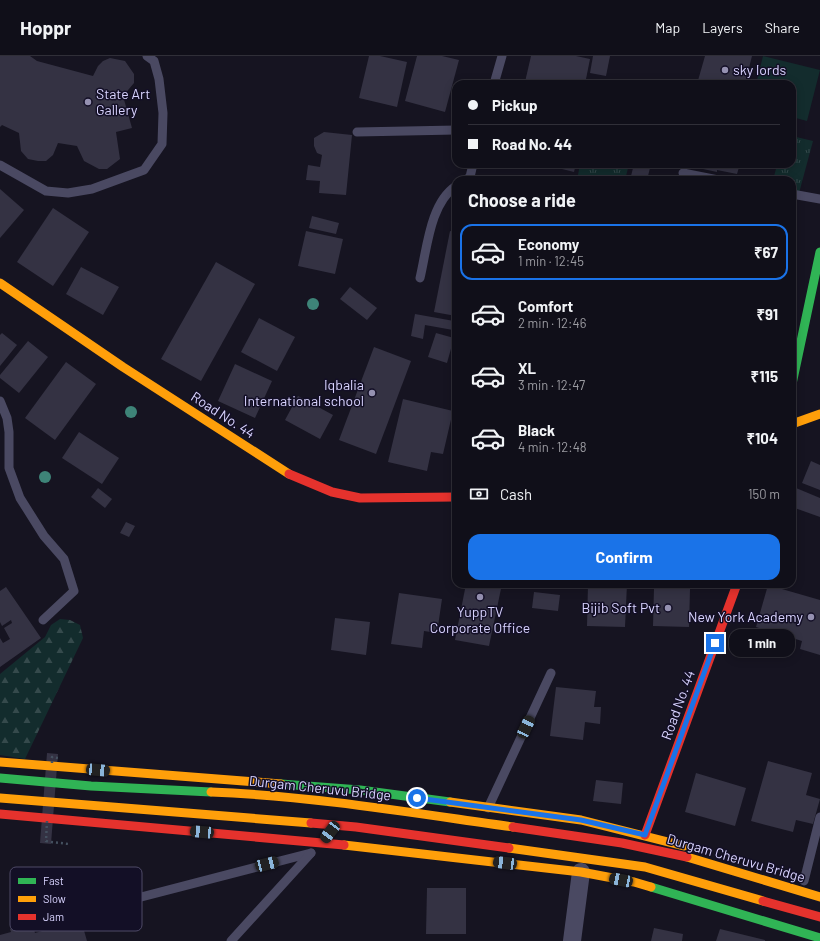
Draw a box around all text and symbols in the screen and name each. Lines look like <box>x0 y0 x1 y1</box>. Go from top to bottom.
text: Hoppr <box>20 16 71 39</box>
text: Map <box>655 19 680 36</box>
text: Layers <box>702 19 743 36</box>
text: Share <box>765 19 800 36</box>
place label: sky lords <box>733 61 787 78</box>
marker: sky lords <box>720 65 730 75</box>
place label: State Art Gallery <box>96 85 150 118</box>
text: Pickup <box>492 96 538 114</box>
marker: State Art Gallery <box>83 97 93 107</box>
text: Road No. 44 <box>492 135 572 153</box>
text: Choose a ride <box>468 189 576 211</box>
icon: car <box>470 234 506 270</box>
text: Economy <box>518 235 579 253</box>
text: ₹67 <box>754 243 778 261</box>
text: 1 min · 12:45 <box>518 253 584 269</box>
icon: car <box>470 296 506 332</box>
text: Comfort <box>518 297 573 315</box>
text: ₹91 <box>756 305 778 323</box>
text: 2 min · 12:46 <box>518 315 586 331</box>
icon: car <box>470 358 506 394</box>
text: XL <box>518 359 536 377</box>
text: ₹115 <box>751 367 778 385</box>
place label: Iqbalia International school <box>244 376 364 409</box>
text: 3 min · 12:47 <box>518 377 585 393</box>
street label: Road No. 44 <box>188 388 258 442</box>
marker: Iqbalia International school <box>367 388 377 398</box>
icon: car <box>470 420 506 456</box>
text: Black <box>518 421 555 439</box>
text: ₹104 <box>746 429 778 447</box>
text: 4 min · 12:48 <box>518 439 587 455</box>
icon: cash <box>468 483 490 505</box>
text: Cash <box>500 485 532 503</box>
text: 150 m <box>748 486 780 502</box>
button: Confirm <box>468 534 780 580</box>
marker: YuppTV Corporate Office <box>475 592 485 602</box>
place label: Bijib Soft Pvt <box>582 599 660 616</box>
place label: YuppTV Corporate Office <box>430 603 530 636</box>
marker: Bijib Soft Pvt <box>663 603 673 613</box>
place label: New York Academy <box>688 608 804 625</box>
marker: New York Academy <box>806 612 816 622</box>
callout: 1 min <box>729 629 795 657</box>
route end <box>706 634 724 652</box>
text: 1 min <box>748 635 776 651</box>
street label: Road No. 44 <box>657 668 698 742</box>
car <box>515 714 537 740</box>
car <box>86 763 110 777</box>
street label: Durgam Cheruvu Bridge <box>248 772 392 803</box>
route start <box>408 789 426 807</box>
car <box>318 819 342 845</box>
car <box>190 825 214 839</box>
street label: Durgam Cheruvu Bridge <box>665 830 807 885</box>
car <box>254 855 280 873</box>
car <box>492 856 518 870</box>
legend <box>10 867 142 931</box>
car <box>608 872 634 888</box>
text: Fast <box>43 874 64 887</box>
text: Slow <box>43 892 66 905</box>
text: Jam <box>43 910 64 923</box>

